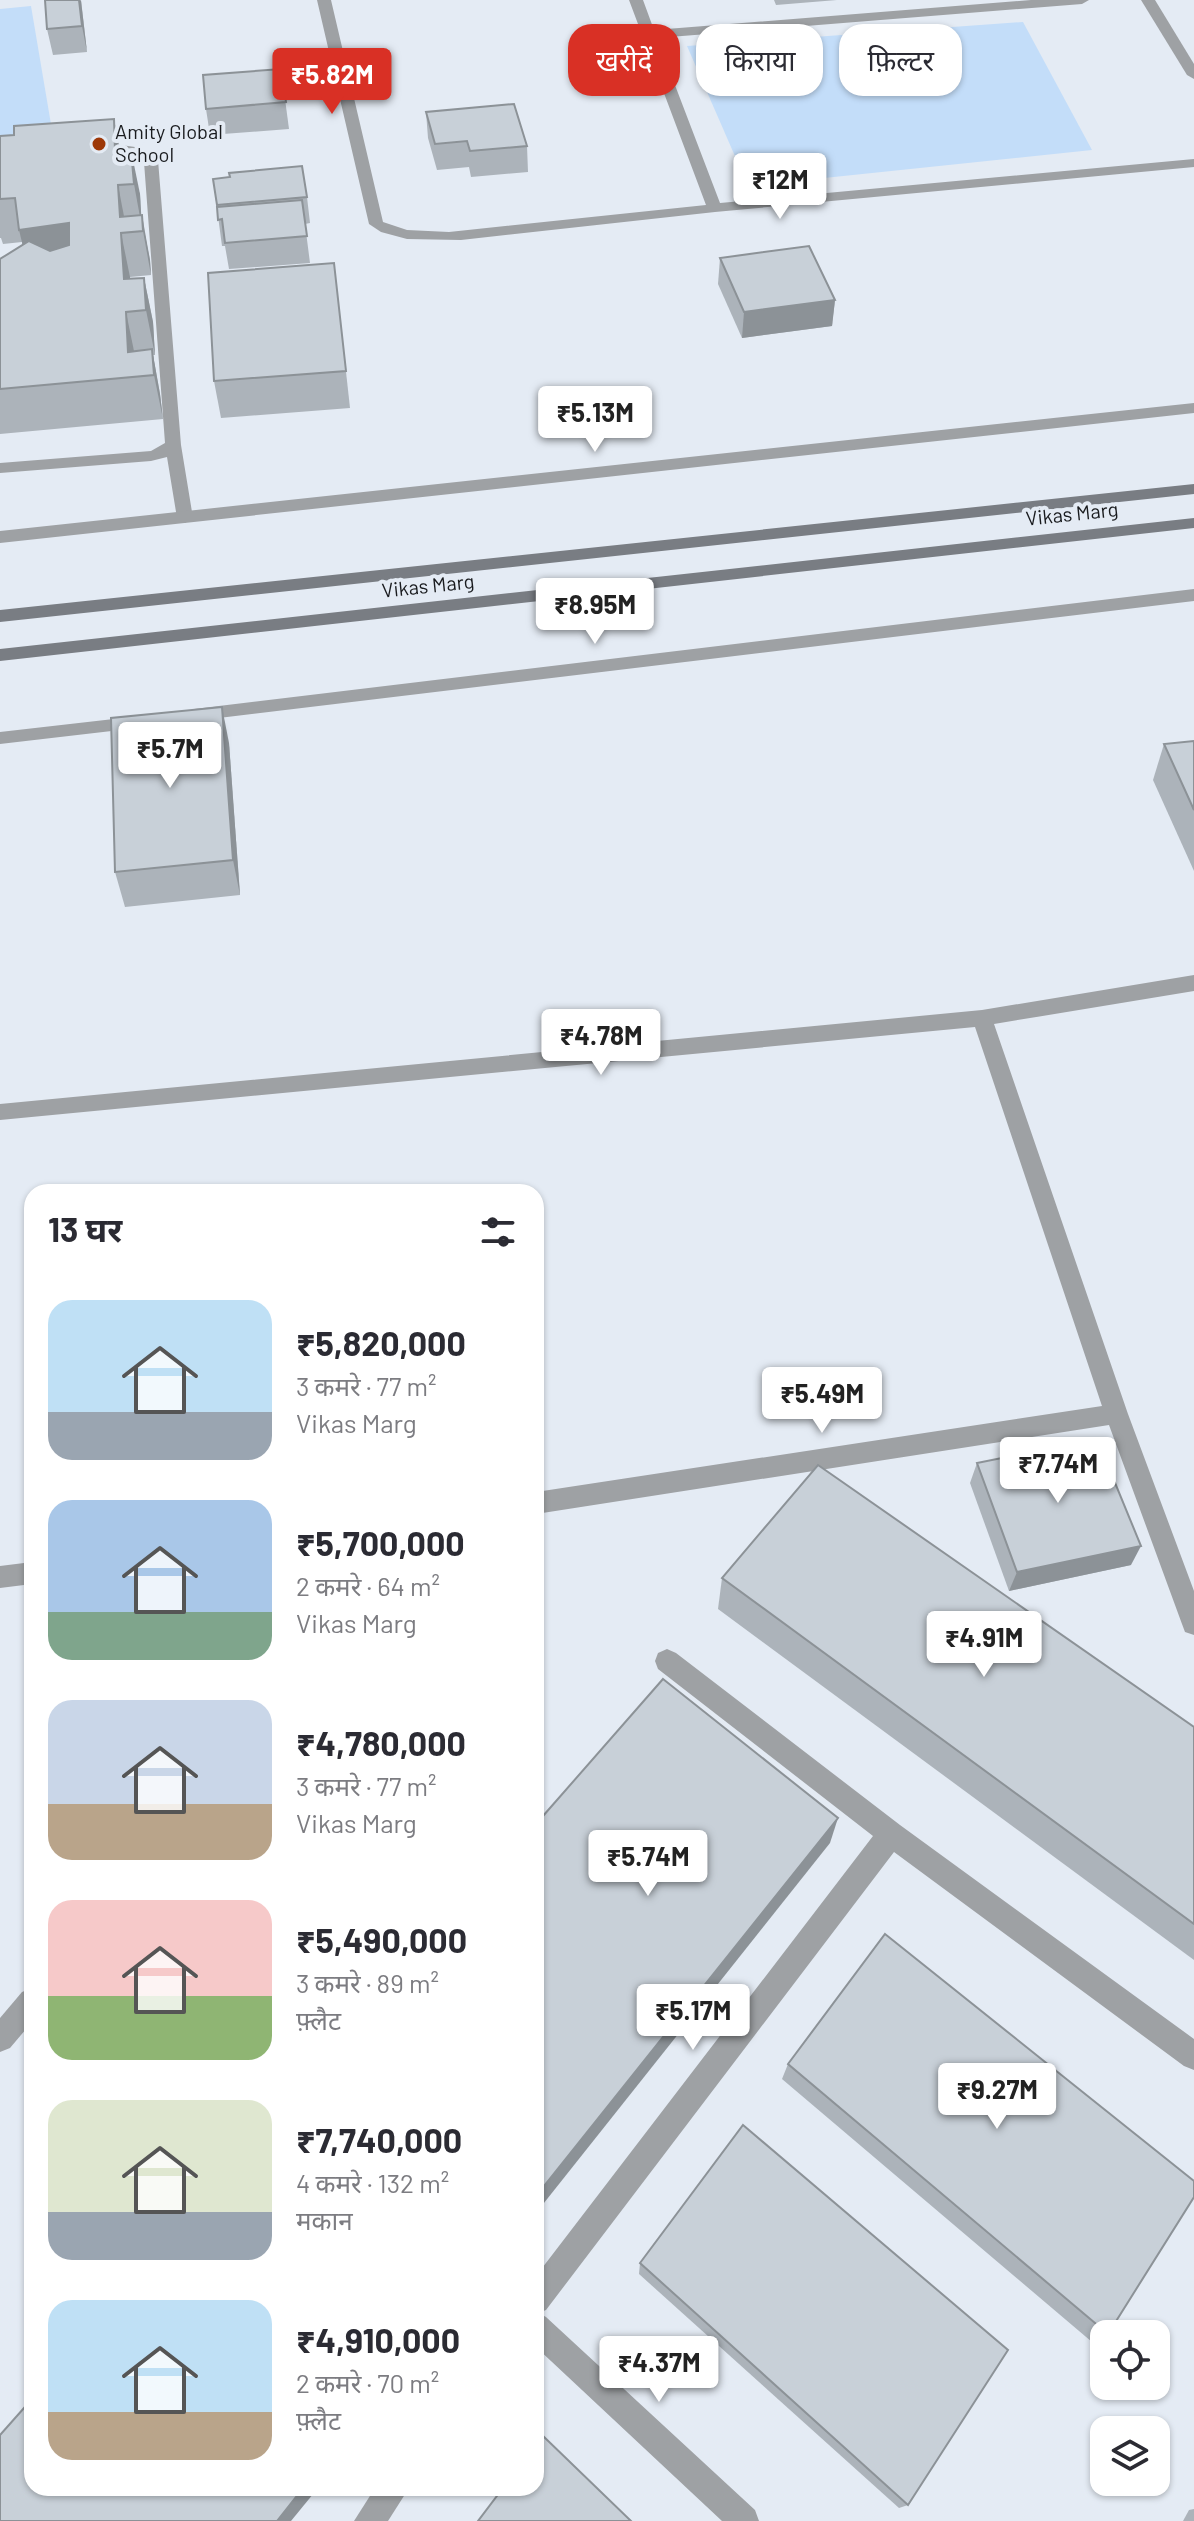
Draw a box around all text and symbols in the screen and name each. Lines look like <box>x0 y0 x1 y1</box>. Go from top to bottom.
chip: खरीदें <box>568 24 680 96</box>
chip: किराया <box>696 24 823 96</box>
chip: फ़िल्टर <box>839 24 962 96</box>
pin: ₹5.82M <box>267 48 397 116</box>
text: ₹5.82M <box>290 58 374 89</box>
place label: Amity Global School <box>115 119 223 166</box>
marker: Amity Global School <box>90 135 108 153</box>
pin: ₹12M <box>733 153 827 221</box>
text: ₹12M <box>751 163 809 194</box>
pin: ₹5.13M <box>530 386 660 454</box>
text: ₹5.13M <box>556 396 634 427</box>
street label: Vikas Marg <box>1024 496 1119 530</box>
street label: Vikas Marg <box>380 568 475 602</box>
pin: ₹8.95M <box>530 578 660 646</box>
text: ₹8.95M <box>554 588 636 619</box>
pin: ₹5.7M <box>114 722 226 790</box>
text: ₹5.7M <box>136 732 204 763</box>
pin: ₹4.78M <box>536 1009 666 1077</box>
text: ₹4.78M <box>559 1019 643 1050</box>
text: 13 घर <box>48 1208 122 1249</box>
icon: filters <box>476 1210 520 1254</box>
text: ₹5,820,000 <box>296 1322 466 1363</box>
icon: home <box>112 1332 208 1428</box>
pin: ₹5.49M <box>757 1367 887 1435</box>
text: 3 कमरे · 77 m² <box>296 1370 436 1401</box>
text: ₹5.49M <box>780 1377 864 1408</box>
text: Vikas Marg <box>296 1407 417 1438</box>
pin: ₹7.74M <box>993 1437 1123 1505</box>
text: ₹7.74M <box>1018 1447 1098 1478</box>
text: ₹5,700,000 <box>296 1522 465 1563</box>
icon: home <box>112 1532 208 1628</box>
text: 2 कमरे · 64 m² <box>296 1570 440 1601</box>
text: Vikas Marg <box>296 1607 417 1638</box>
pin: ₹4.91M <box>919 1611 1049 1679</box>
text: ₹4.91M <box>945 1621 1023 1652</box>
text: ₹4,780,000 <box>296 1722 466 1763</box>
icon: home <box>112 1732 208 1828</box>
text: 3 कमरे · 77 m² <box>296 1770 436 1801</box>
text: Vikas Marg <box>296 1807 417 1838</box>
pin: ₹5.74M <box>583 1830 713 1898</box>
text: ₹5.74M <box>606 1840 690 1871</box>
text: ₹5,490,000 <box>296 1919 467 1960</box>
icon: home <box>112 1932 208 2028</box>
text: 3 कमरे · 89 m² <box>296 1967 439 1998</box>
pin: ₹5.17M <box>628 1984 758 2052</box>
text: ₹5.17M <box>655 1994 731 2025</box>
text: फ़्लैट <box>296 2004 341 2035</box>
pin: ₹9.27M <box>932 2063 1062 2131</box>
text: ₹9.27M <box>956 2073 1038 2104</box>
text: ₹7,740,000 <box>296 2119 462 2160</box>
icon: home <box>112 2132 208 2228</box>
text: 4 कमरे · 132 m² <box>296 2167 449 2198</box>
text: मकान <box>296 2204 353 2235</box>
text: ₹4,910,000 <box>296 2319 460 2360</box>
map controls <box>1090 2320 1170 2496</box>
button: locate <box>1090 2320 1170 2400</box>
icon: home <box>112 2332 208 2428</box>
pin: ₹4.37M <box>594 2336 724 2404</box>
text: ₹4.37M <box>617 2346 701 2377</box>
text: 2 कमरे · 70 m² <box>296 2367 439 2398</box>
text: फ़्लैट <box>296 2404 341 2435</box>
button: layers <box>1090 2416 1170 2496</box>

